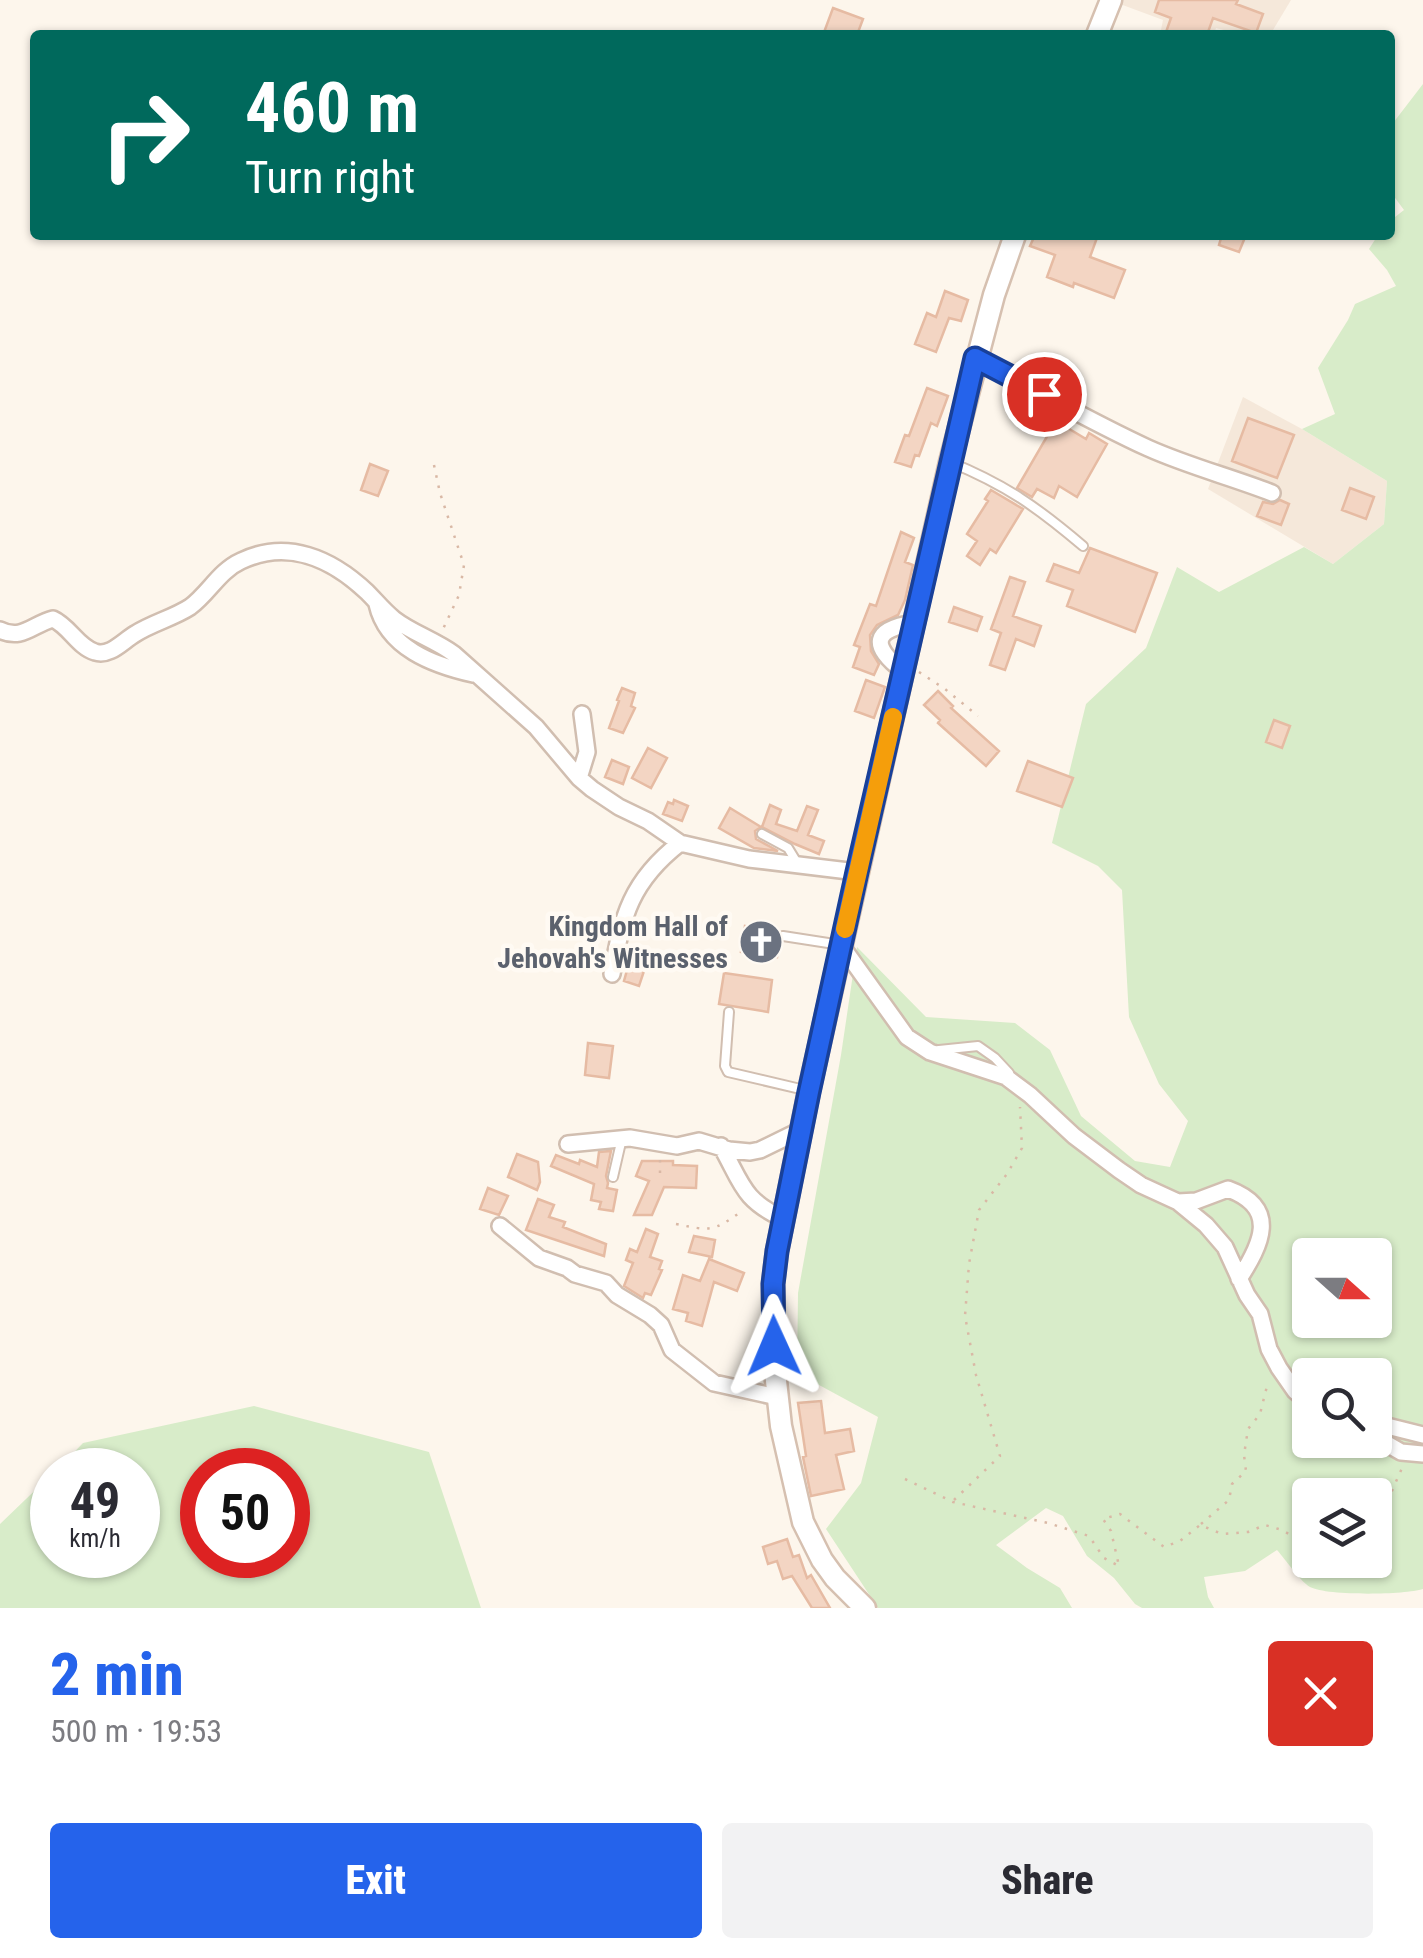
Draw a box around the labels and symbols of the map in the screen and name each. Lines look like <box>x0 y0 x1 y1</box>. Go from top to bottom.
pin <box>1002 352 1087 437</box>
place label: Kingdom Hall of Jehovah's Witnesses <box>497 910 728 975</box>
church icon: Kingdom Hall of Jehovah's Witnesses <box>738 919 784 965</box>
north arrow <box>1292 1238 1392 1338</box>
position arrow <box>722 1294 826 1398</box>
speed limit sign: 50 <box>180 1448 310 1578</box>

